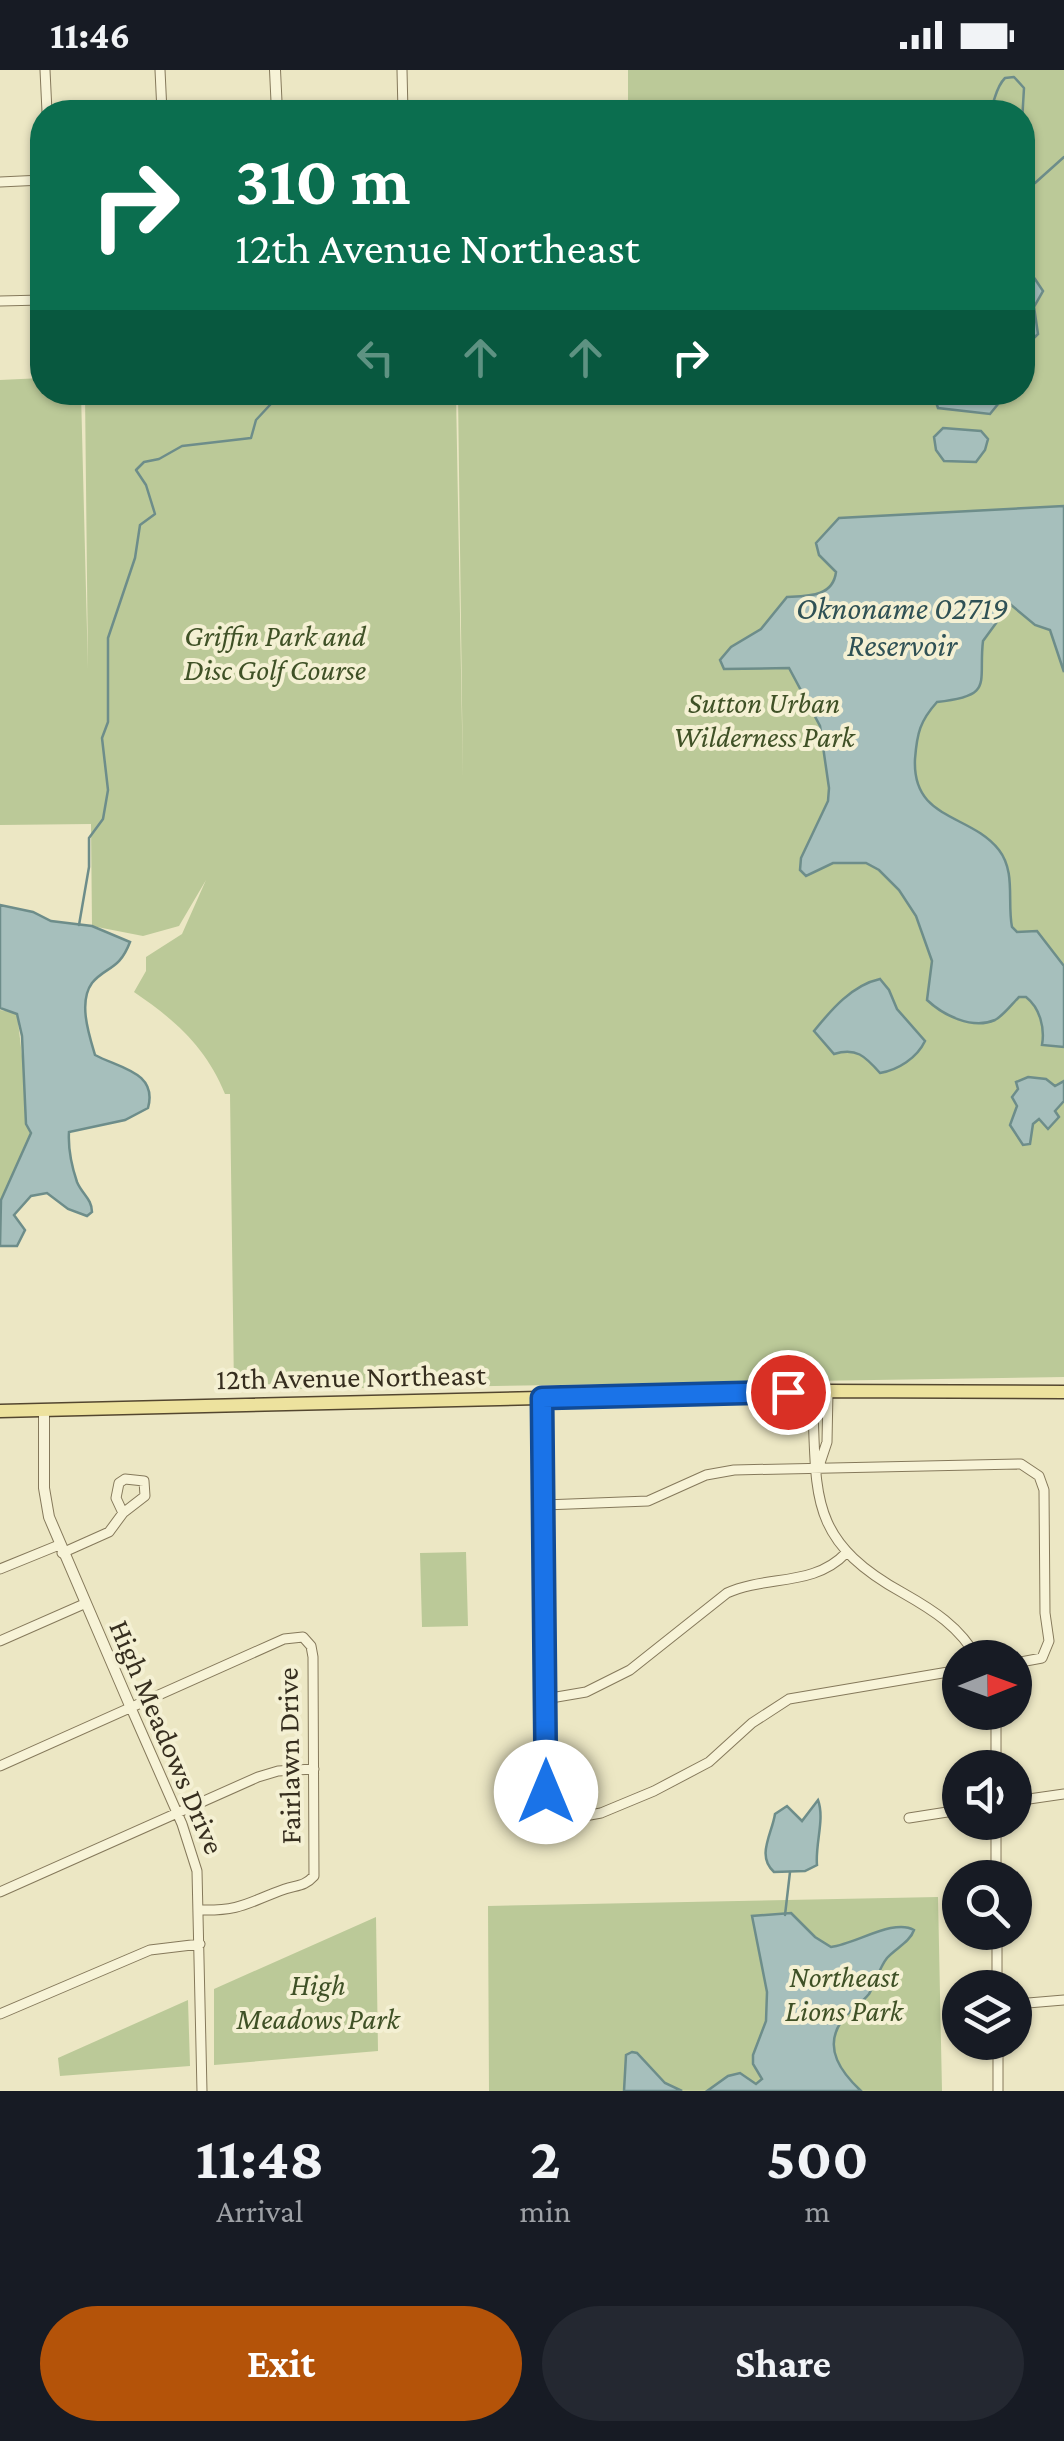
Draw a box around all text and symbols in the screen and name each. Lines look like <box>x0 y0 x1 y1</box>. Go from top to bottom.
text: 11:46 <box>50 14 130 56</box>
icon: right <box>70 140 200 270</box>
text: 310 m <box>235 141 411 219</box>
text: 12th Avenue Northeast <box>235 223 640 273</box>
icon: left <box>348 330 403 385</box>
icon: ahead <box>453 330 508 385</box>
icon: ahead <box>558 330 613 385</box>
icon: right <box>663 330 718 385</box>
water label: Oknoname 02719 Reservoir <box>796 590 1008 663</box>
park label: Griffin Park and Disc Golf Course <box>184 619 367 687</box>
park label: Sutton Urban Wilderness Park <box>673 686 856 753</box>
pin <box>746 1350 831 1435</box>
street label: 12th Avenue Northeast <box>216 1358 487 1395</box>
icon: arrive <box>761 1365 816 1420</box>
street label: High Meadows Drive <box>102 1615 232 1859</box>
north arrow <box>942 1640 1032 1730</box>
map controls <box>942 1640 1032 2060</box>
street label: Fairlawn Drive <box>270 1667 307 1845</box>
position arrow <box>494 1740 598 1844</box>
button: sound <box>942 1750 1032 1840</box>
button: search <box>942 1860 1032 1950</box>
park label: Northeast Lions Park <box>785 1960 905 2027</box>
park label: High Meadows Park <box>235 1968 402 2035</box>
button: layers <box>942 1970 1032 2060</box>
text: 11:48 <box>195 2124 324 2191</box>
text: 2 <box>530 2124 561 2191</box>
text: 500 <box>766 2124 869 2191</box>
text: Arrival <box>216 2193 303 2229</box>
text: min <box>520 2193 571 2229</box>
text: m <box>805 2193 830 2229</box>
button: Exit <box>40 2306 522 2421</box>
button: Share <box>542 2306 1024 2421</box>

